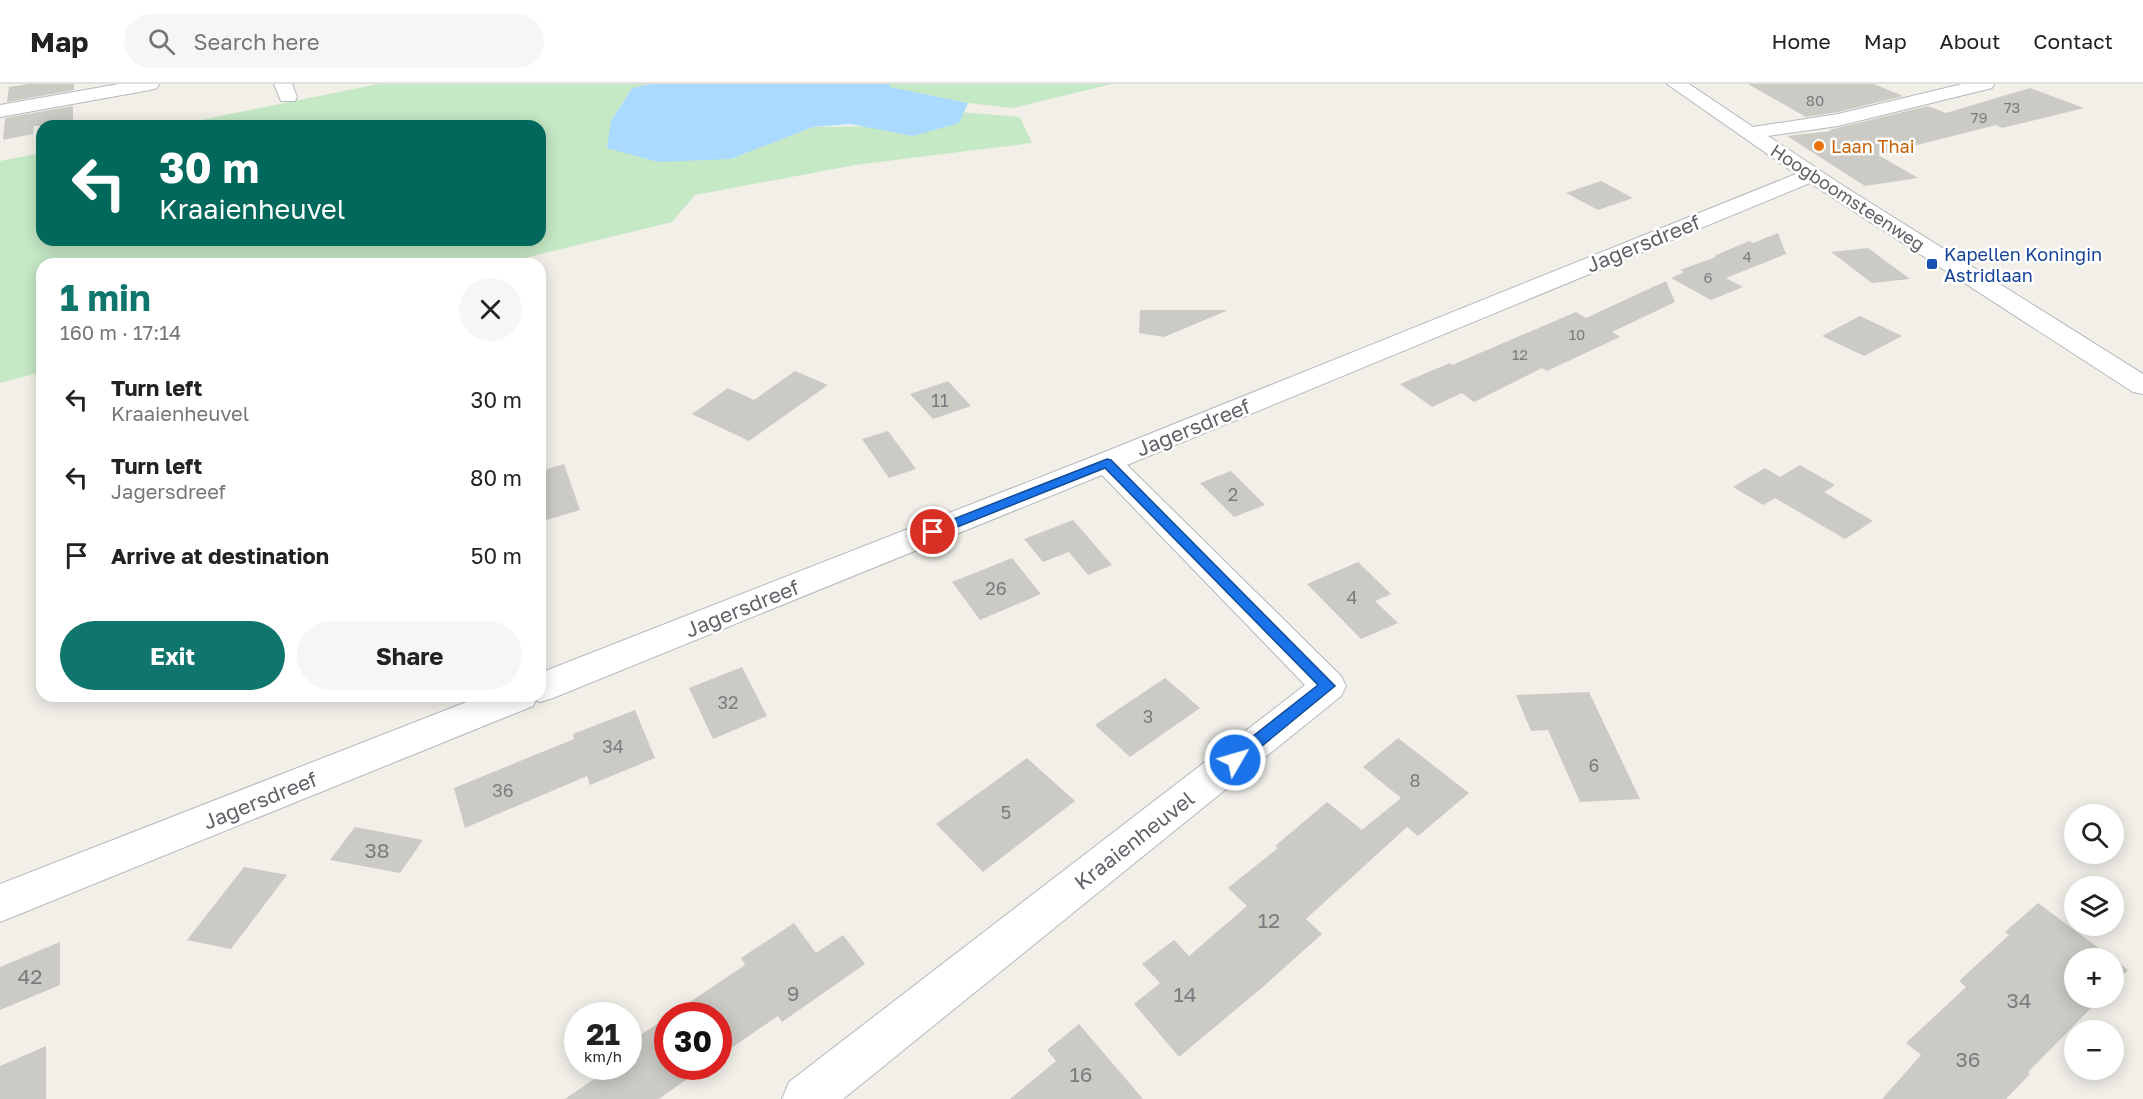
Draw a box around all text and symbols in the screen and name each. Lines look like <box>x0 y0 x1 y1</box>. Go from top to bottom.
search box <box>124 14 544 68</box>
text: Map <box>30 25 88 58</box>
icon: search <box>145 25 178 58</box>
text: Search here <box>193 28 319 55</box>
text: Home <box>1771 28 1831 54</box>
text: Map <box>1864 28 1907 54</box>
text: About <box>1940 28 2000 54</box>
text: Contact <box>2033 28 2113 54</box>
house number: 80 <box>1806 91 1824 109</box>
house number: 73 <box>2004 98 2020 116</box>
house number: 79 <box>1970 108 1988 126</box>
place label: Laan Thai <box>1831 135 1915 157</box>
street label: Hoogboomsteenweg <box>1767 139 1929 255</box>
marker: Laan Thai <box>1812 139 1826 153</box>
text: 30 m <box>159 142 259 192</box>
icon: left <box>60 144 138 222</box>
text: Kraaienheuvel <box>159 193 345 225</box>
street label: Jagersdreef <box>1582 208 1704 278</box>
place label: Kapellen Koningin Astridlaan <box>1944 243 2102 286</box>
house number: 4 <box>1742 247 1752 265</box>
marker: Kapellen Koningin Astridlaan <box>1925 257 1939 271</box>
house number: 6 <box>1703 268 1713 286</box>
text: 1 min <box>60 276 151 319</box>
button: close <box>459 278 522 341</box>
text: 160 m · 17:14 <box>60 320 181 344</box>
house number: 10 <box>1569 325 1585 343</box>
house number: 12 <box>1512 345 1528 363</box>
text: Turn left <box>111 374 202 401</box>
icon: left <box>60 383 93 416</box>
text: 30 m <box>471 386 522 413</box>
house number: 11 <box>931 389 949 411</box>
street label: Jagersdreef <box>1132 392 1254 462</box>
text: Kraaienheuvel <box>111 401 249 425</box>
text: Turn left <box>111 452 202 479</box>
icon: left <box>60 461 93 494</box>
text: 80 m <box>470 464 522 491</box>
text: Jagersdreef <box>111 479 226 503</box>
house number: 2 <box>1228 483 1238 505</box>
pin <box>907 506 958 557</box>
icon: arrive <box>916 515 949 548</box>
icon: arrive <box>60 539 93 572</box>
text: Arrive at destination <box>111 542 329 569</box>
text: 50 m <box>471 542 522 569</box>
street label: Jagersdreef <box>681 573 803 643</box>
house number: 26 <box>985 577 1007 599</box>
house number: 4 <box>1347 586 1358 608</box>
button: Exit <box>60 621 285 690</box>
button: Share <box>297 621 522 690</box>
house number: 32 <box>718 691 738 713</box>
house number: 3 <box>1143 705 1153 727</box>
position arrow <box>1203 728 1267 792</box>
house number: 34 <box>602 735 624 757</box>
house number: 6 <box>1589 754 1599 776</box>
street label: Jagersdreef <box>199 765 321 835</box>
house number: 8 <box>1410 769 1420 791</box>
house number: 36 <box>492 779 514 801</box>
street label: Kraaienheuvel <box>1069 785 1199 895</box>
house number: 5 <box>1001 801 1011 823</box>
map controls <box>2064 804 2124 1080</box>
button: search <box>2064 804 2124 864</box>
house number: 38 <box>364 837 390 863</box>
button: layers <box>2064 876 2124 936</box>
house number: 12 <box>1258 907 1280 933</box>
button: + <box>2064 948 2124 1008</box>
house number: 42 <box>18 963 43 989</box>
house number: 9 <box>787 980 799 1006</box>
house number: 14 <box>1174 981 1197 1007</box>
house number: 34 <box>2006 987 2032 1013</box>
speed limit sign: 30 <box>654 1002 732 1080</box>
text: 21 <box>586 1016 620 1052</box>
button: − <box>2064 1020 2124 1080</box>
house number: 36 <box>1956 1046 1981 1072</box>
text: km/h <box>584 1047 622 1065</box>
house number: 16 <box>1070 1061 1092 1087</box>

